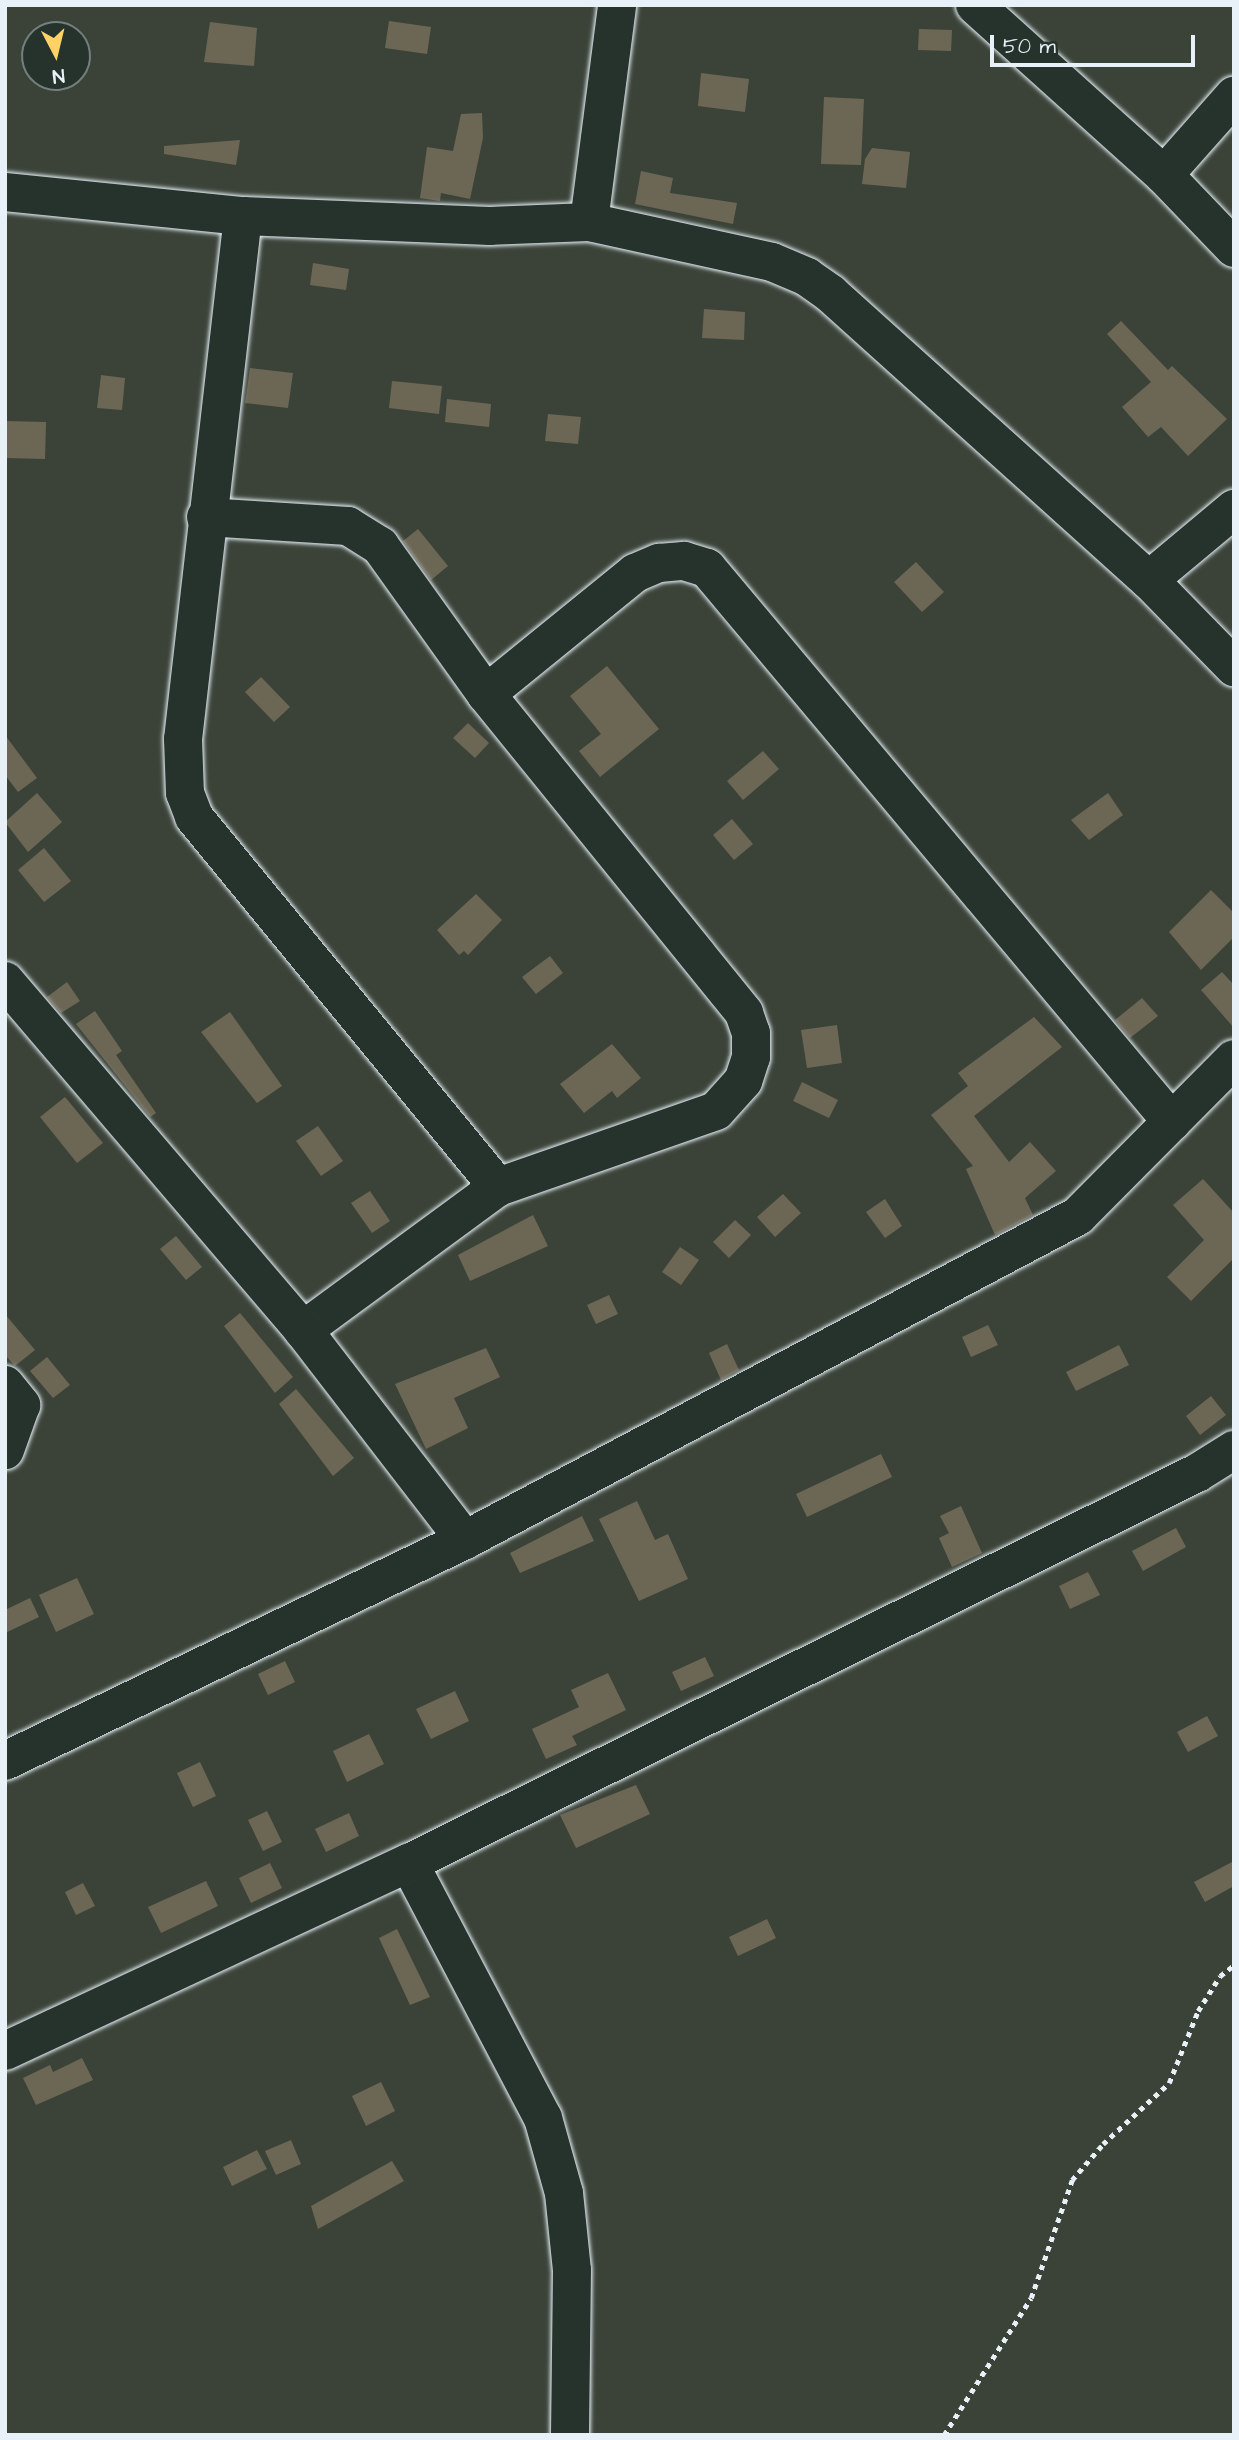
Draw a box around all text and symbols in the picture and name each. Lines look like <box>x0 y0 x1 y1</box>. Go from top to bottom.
north arrow <box>21 21 91 91</box>
scale bar <box>994 21 1199 65</box>
text: 50 m <box>1003 32 1056 61</box>
text: N <box>51 61 66 89</box>

